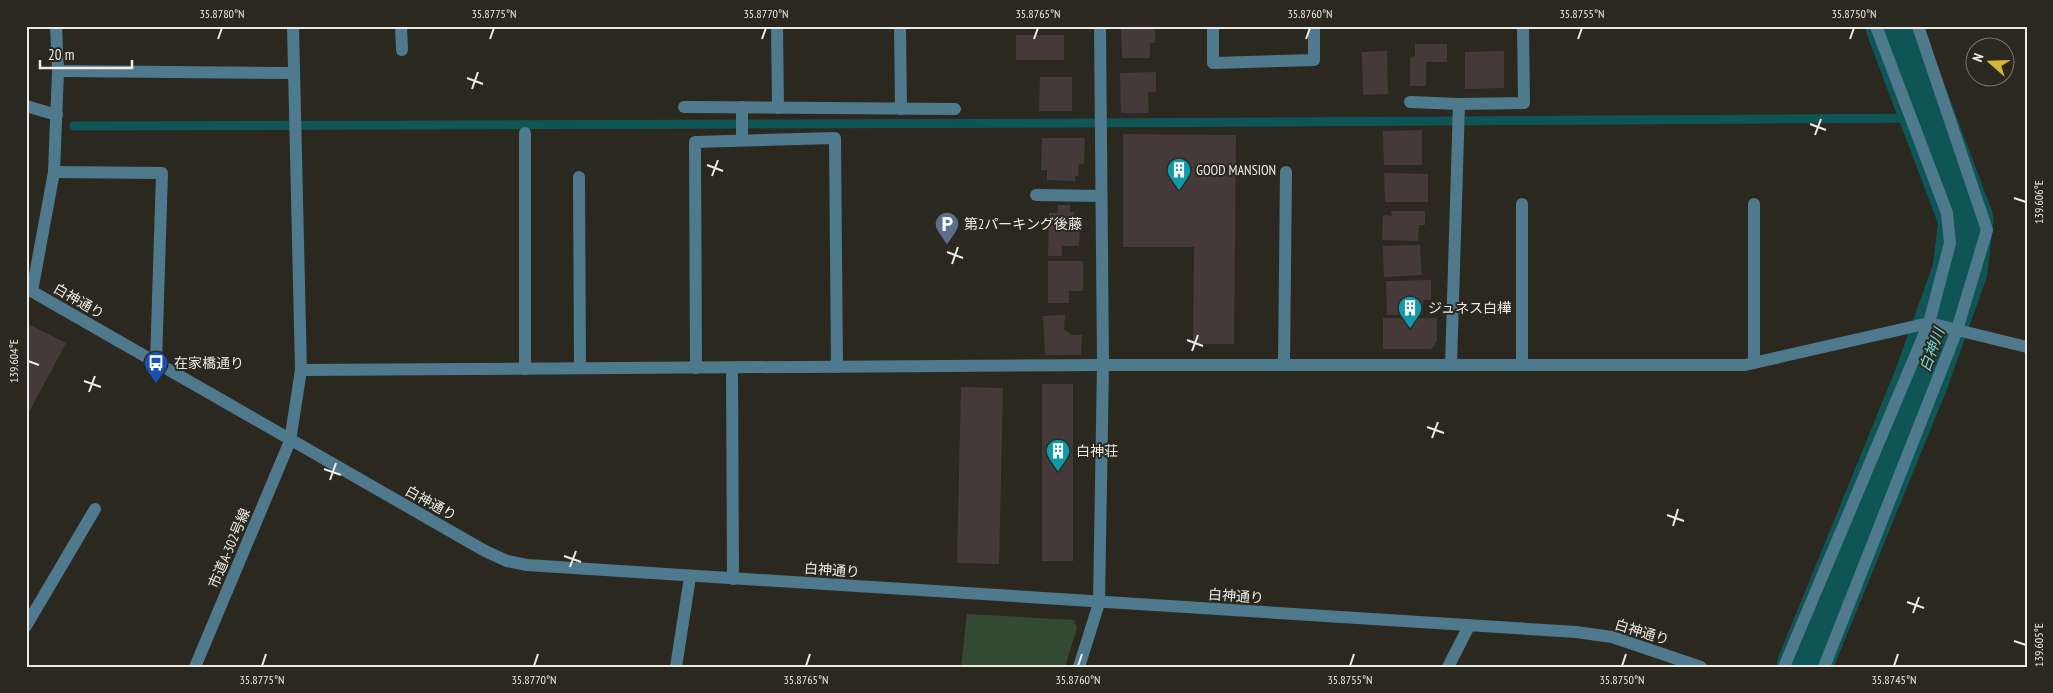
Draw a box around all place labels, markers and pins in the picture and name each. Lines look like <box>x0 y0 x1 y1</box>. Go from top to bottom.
building icon: GOOD MANSION <box>1166 157 1192 191</box>
place label: GOOD MANSION <box>1196 161 1276 179</box>
parking icon: 第2パーキング後藤 <box>934 211 960 245</box>
place label: 第2パーキング後藤 <box>964 215 1082 233</box>
building icon: ジュネス白樺 <box>1397 295 1423 329</box>
place label: ジュネス白樺 <box>1428 299 1511 317</box>
bus stop icon: 在家橋通り <box>143 350 169 384</box>
place label: 在家橋通り <box>174 354 244 372</box>
building icon: 白神荘 <box>1045 438 1071 472</box>
place label: 白神荘 <box>1076 442 1118 460</box>

